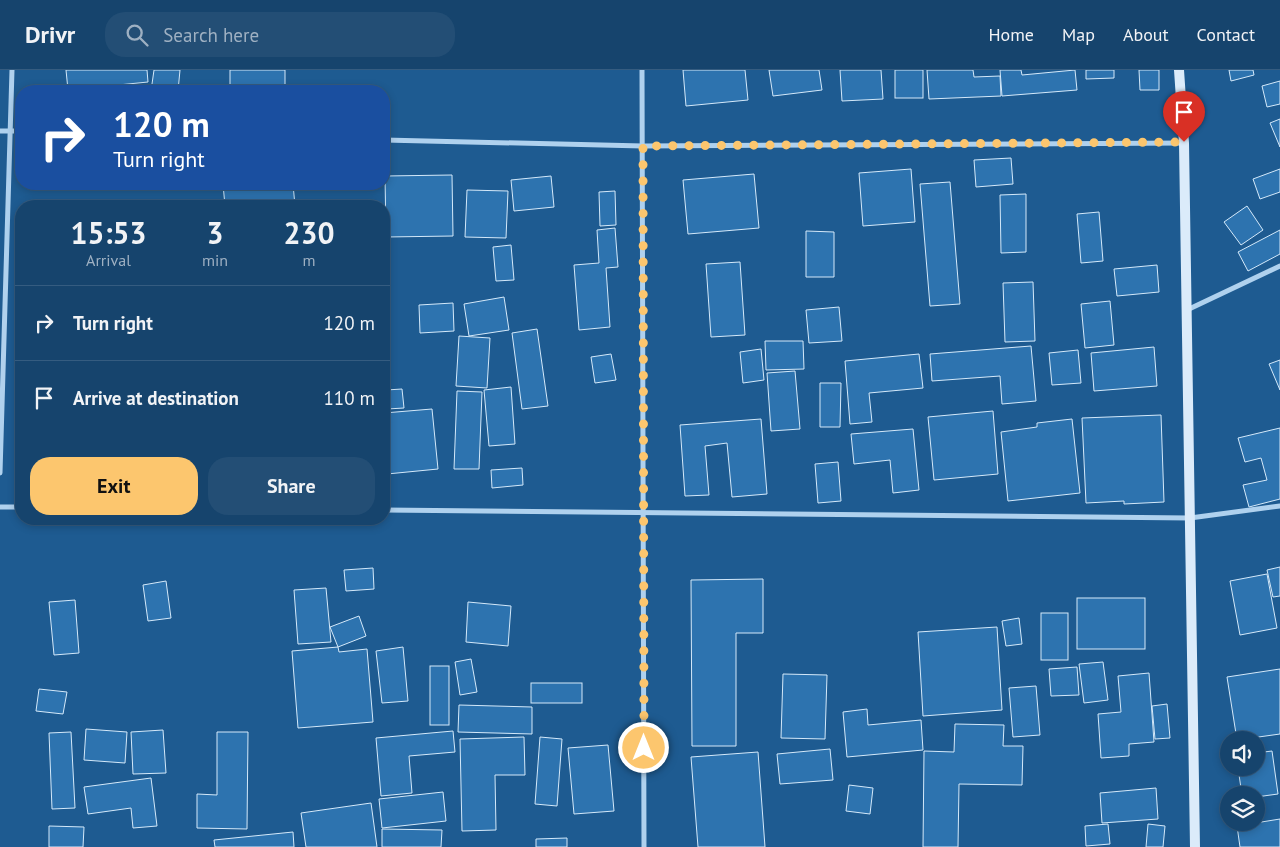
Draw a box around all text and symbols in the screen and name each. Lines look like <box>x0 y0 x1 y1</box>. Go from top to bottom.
search box <box>105 12 455 57</box>
text: Drivr <box>25 19 75 50</box>
icon: search <box>123 21 151 49</box>
text: Search here <box>163 23 259 47</box>
text: Home <box>988 23 1034 46</box>
text: Map <box>1062 23 1095 46</box>
text: About <box>1123 23 1169 46</box>
text: Contact <box>1197 23 1255 46</box>
pin <box>1163 91 1205 142</box>
icon: arrive <box>1170 98 1198 126</box>
text: 120 m <box>113 101 210 147</box>
icon: right <box>30 105 95 170</box>
text: Turn right <box>113 145 205 173</box>
text: 15:53 <box>70 213 147 252</box>
text: 3 <box>207 213 224 252</box>
text: 230 <box>283 213 335 252</box>
text: Arrival <box>86 250 131 270</box>
text: min <box>202 250 228 270</box>
text: m <box>303 250 316 270</box>
icon: right <box>30 309 58 337</box>
text: Turn right <box>73 311 153 335</box>
text: 120 m <box>323 311 375 335</box>
icon: arrive <box>30 384 58 412</box>
text: Arrive at destination <box>73 386 239 410</box>
text: 110 m <box>323 386 375 410</box>
button: Exit <box>30 457 198 515</box>
button: Share <box>208 457 375 515</box>
position arrow <box>617 721 669 773</box>
map controls <box>1220 731 1265 831</box>
button: sound <box>1220 731 1265 776</box>
button: layers <box>1220 786 1265 831</box>

